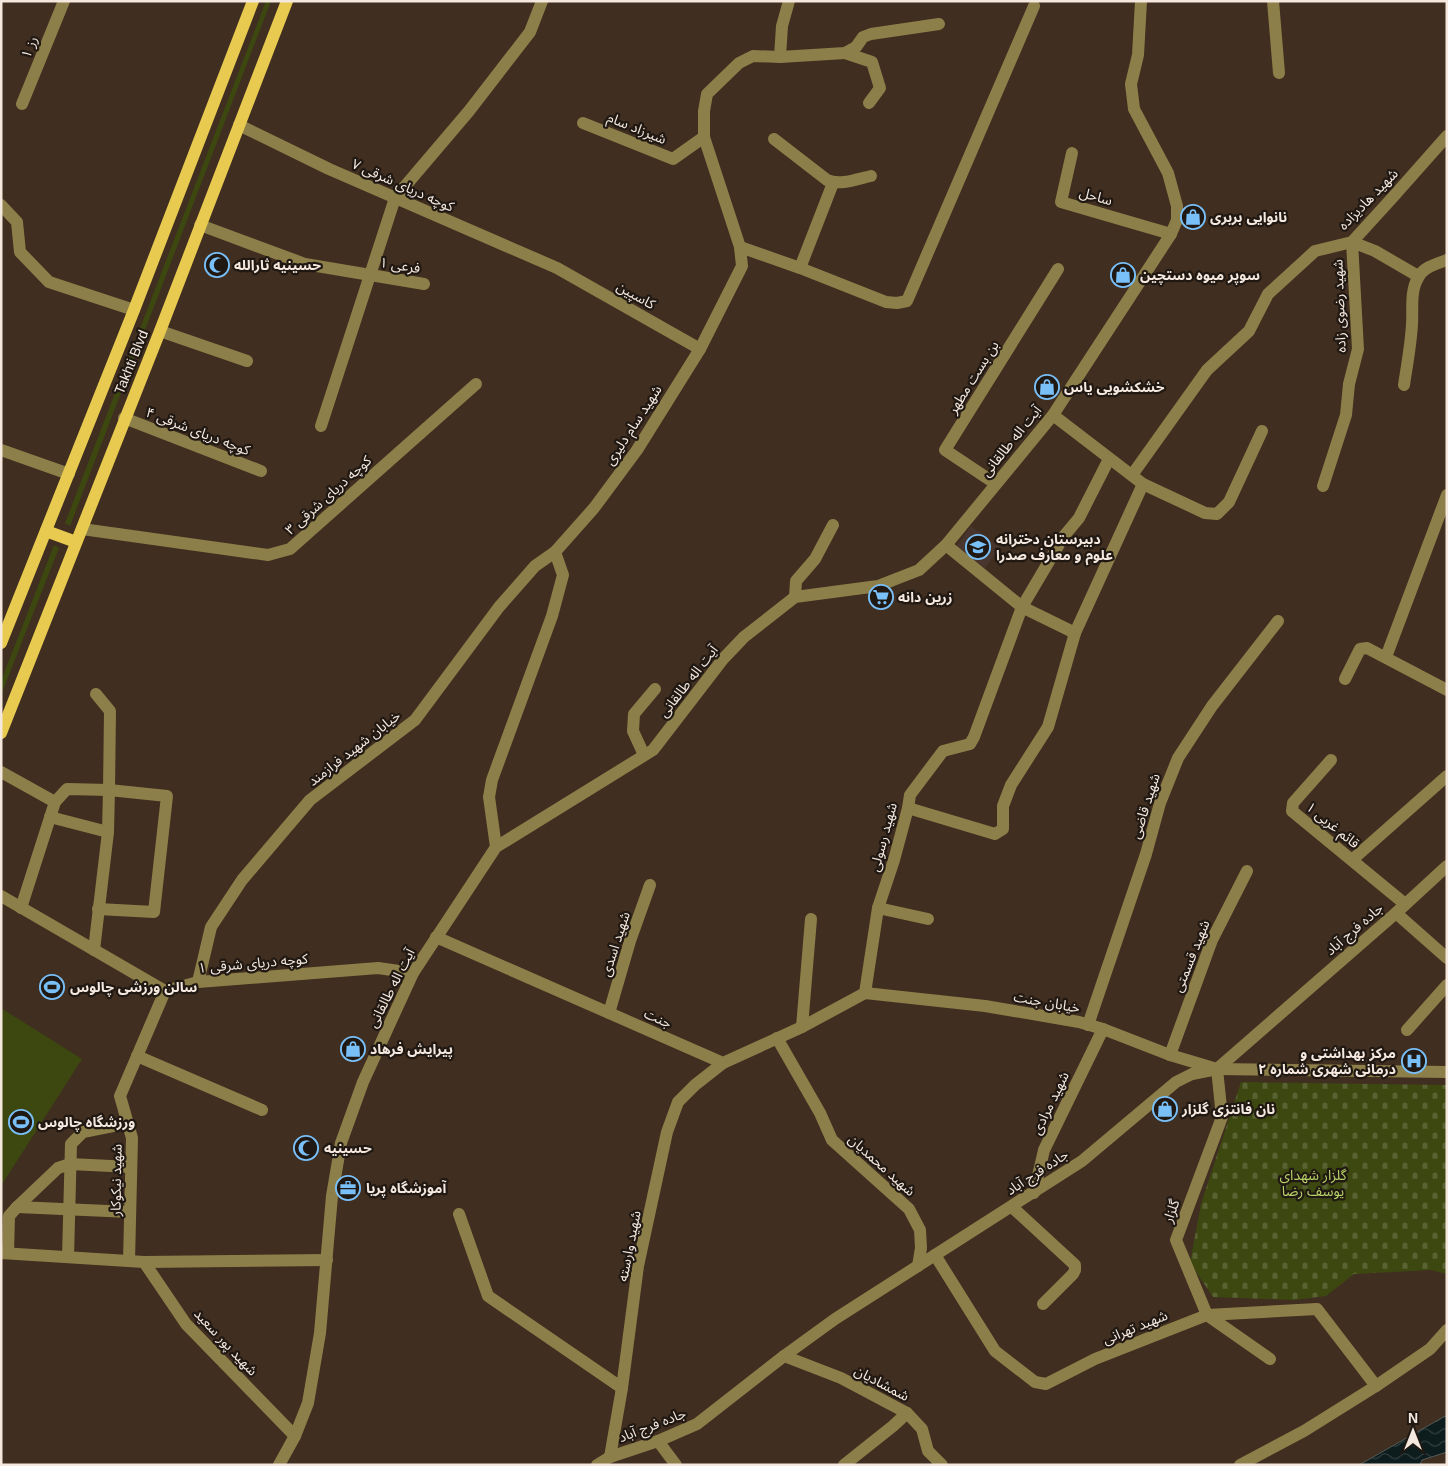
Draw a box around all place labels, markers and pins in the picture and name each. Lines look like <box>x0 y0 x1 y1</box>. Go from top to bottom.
shop icon: نانوایی بربری <box>1180 204 1206 230</box>
place label: نانوایی بربری <box>1210 209 1287 226</box>
mosque icon: حسینیه ثارالله <box>204 252 230 278</box>
place label: حسینیه ثارالله <box>234 257 321 274</box>
shop icon: سوپر میوه دستچین <box>1110 262 1136 288</box>
place label: سوپر میوه دستچین <box>1140 267 1260 285</box>
shop icon: خشکشویی یاس <box>1034 374 1060 400</box>
place label: خشکشویی یاس <box>1064 379 1165 395</box>
place label: دبیرستان دخترانه علوم و معارف صدرا <box>996 531 1113 566</box>
school or university icon: دبیرستان دخترانه علوم و معارف صدرا <box>965 534 991 560</box>
supermarket icon: زرین دانه <box>868 584 894 610</box>
place label: زرین دانه <box>898 589 953 606</box>
sports icon: سالن ورزشی چالوس <box>39 974 65 1000</box>
place label: سالن ورزشی چالوس <box>70 979 197 997</box>
shop icon: پیرایش فرهاد <box>340 1036 366 1062</box>
place label: پیرایش فرهاد <box>370 1041 453 1059</box>
place label: مرکز بهداشتی و درمانی شهری شماره ۲ <box>1258 1045 1396 1078</box>
hospital icon: مرکز بهداشتی و درمانی شهری شماره ۲ <box>1401 1048 1427 1074</box>
shop icon: نان فانتزی گلزار <box>1152 1096 1178 1122</box>
place label: نان فانتزی گلزار <box>1181 1101 1275 1118</box>
sports icon: ورزشگاه چالوس <box>8 1109 34 1135</box>
place label: ورزشگاه چالوس <box>38 1114 135 1132</box>
mosque icon: حسینیه <box>293 1135 319 1161</box>
place label: حسینیه <box>324 1140 372 1156</box>
office icon: آموزشگاه پریا <box>335 1175 361 1201</box>
place label: آموزشگاه پریا <box>366 1180 447 1198</box>

